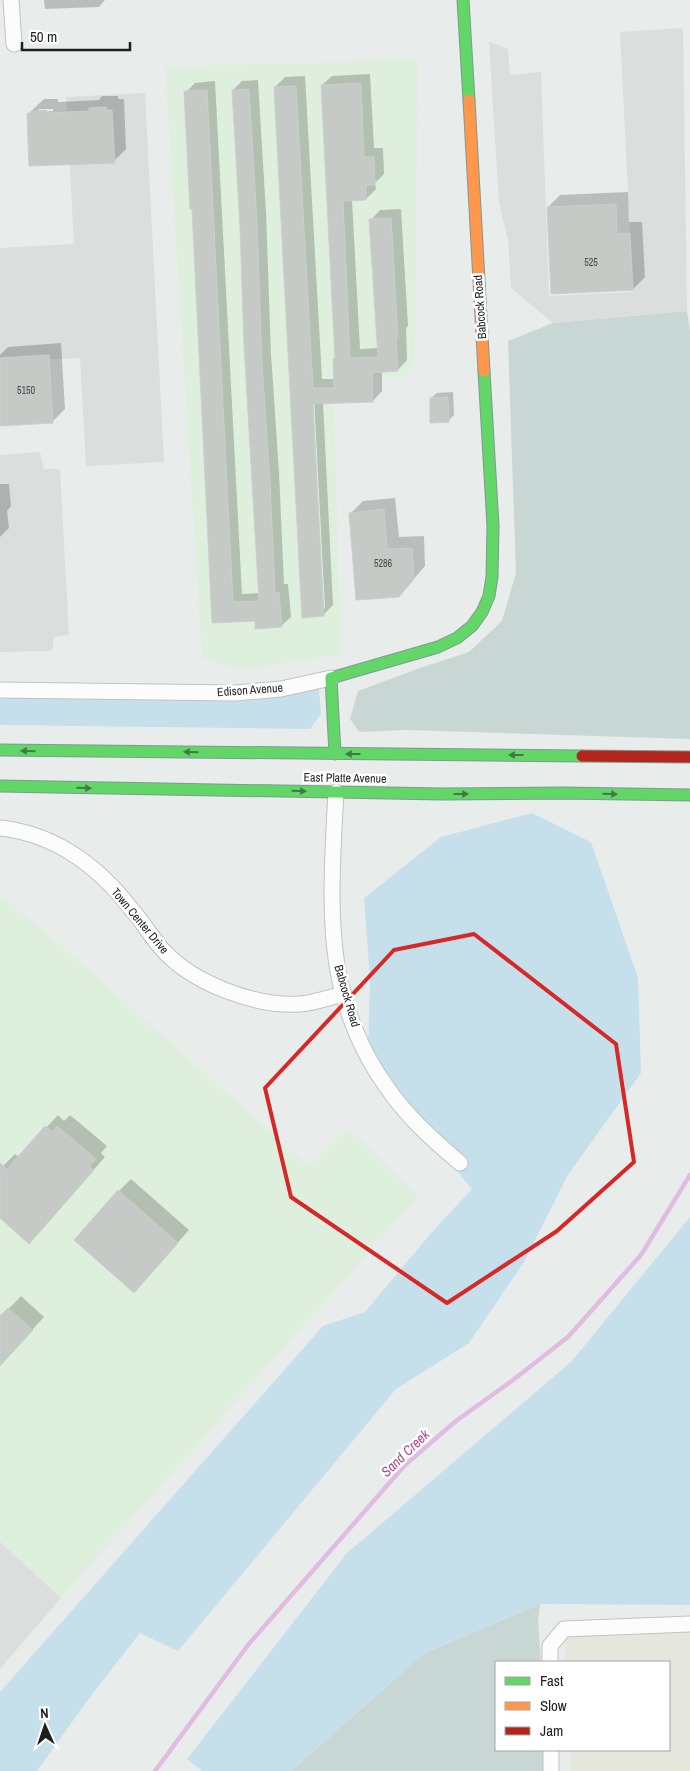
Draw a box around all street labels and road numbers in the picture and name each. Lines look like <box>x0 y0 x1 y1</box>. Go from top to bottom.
street label: Babcock Road <box>470 275 490 339</box>
street label: Edison Avenue <box>216 680 284 700</box>
street label: East Platte Avenue <box>303 769 387 787</box>
street label: Town Center Drive <box>108 885 172 957</box>
street label: Babcock Road <box>330 963 364 1029</box>

